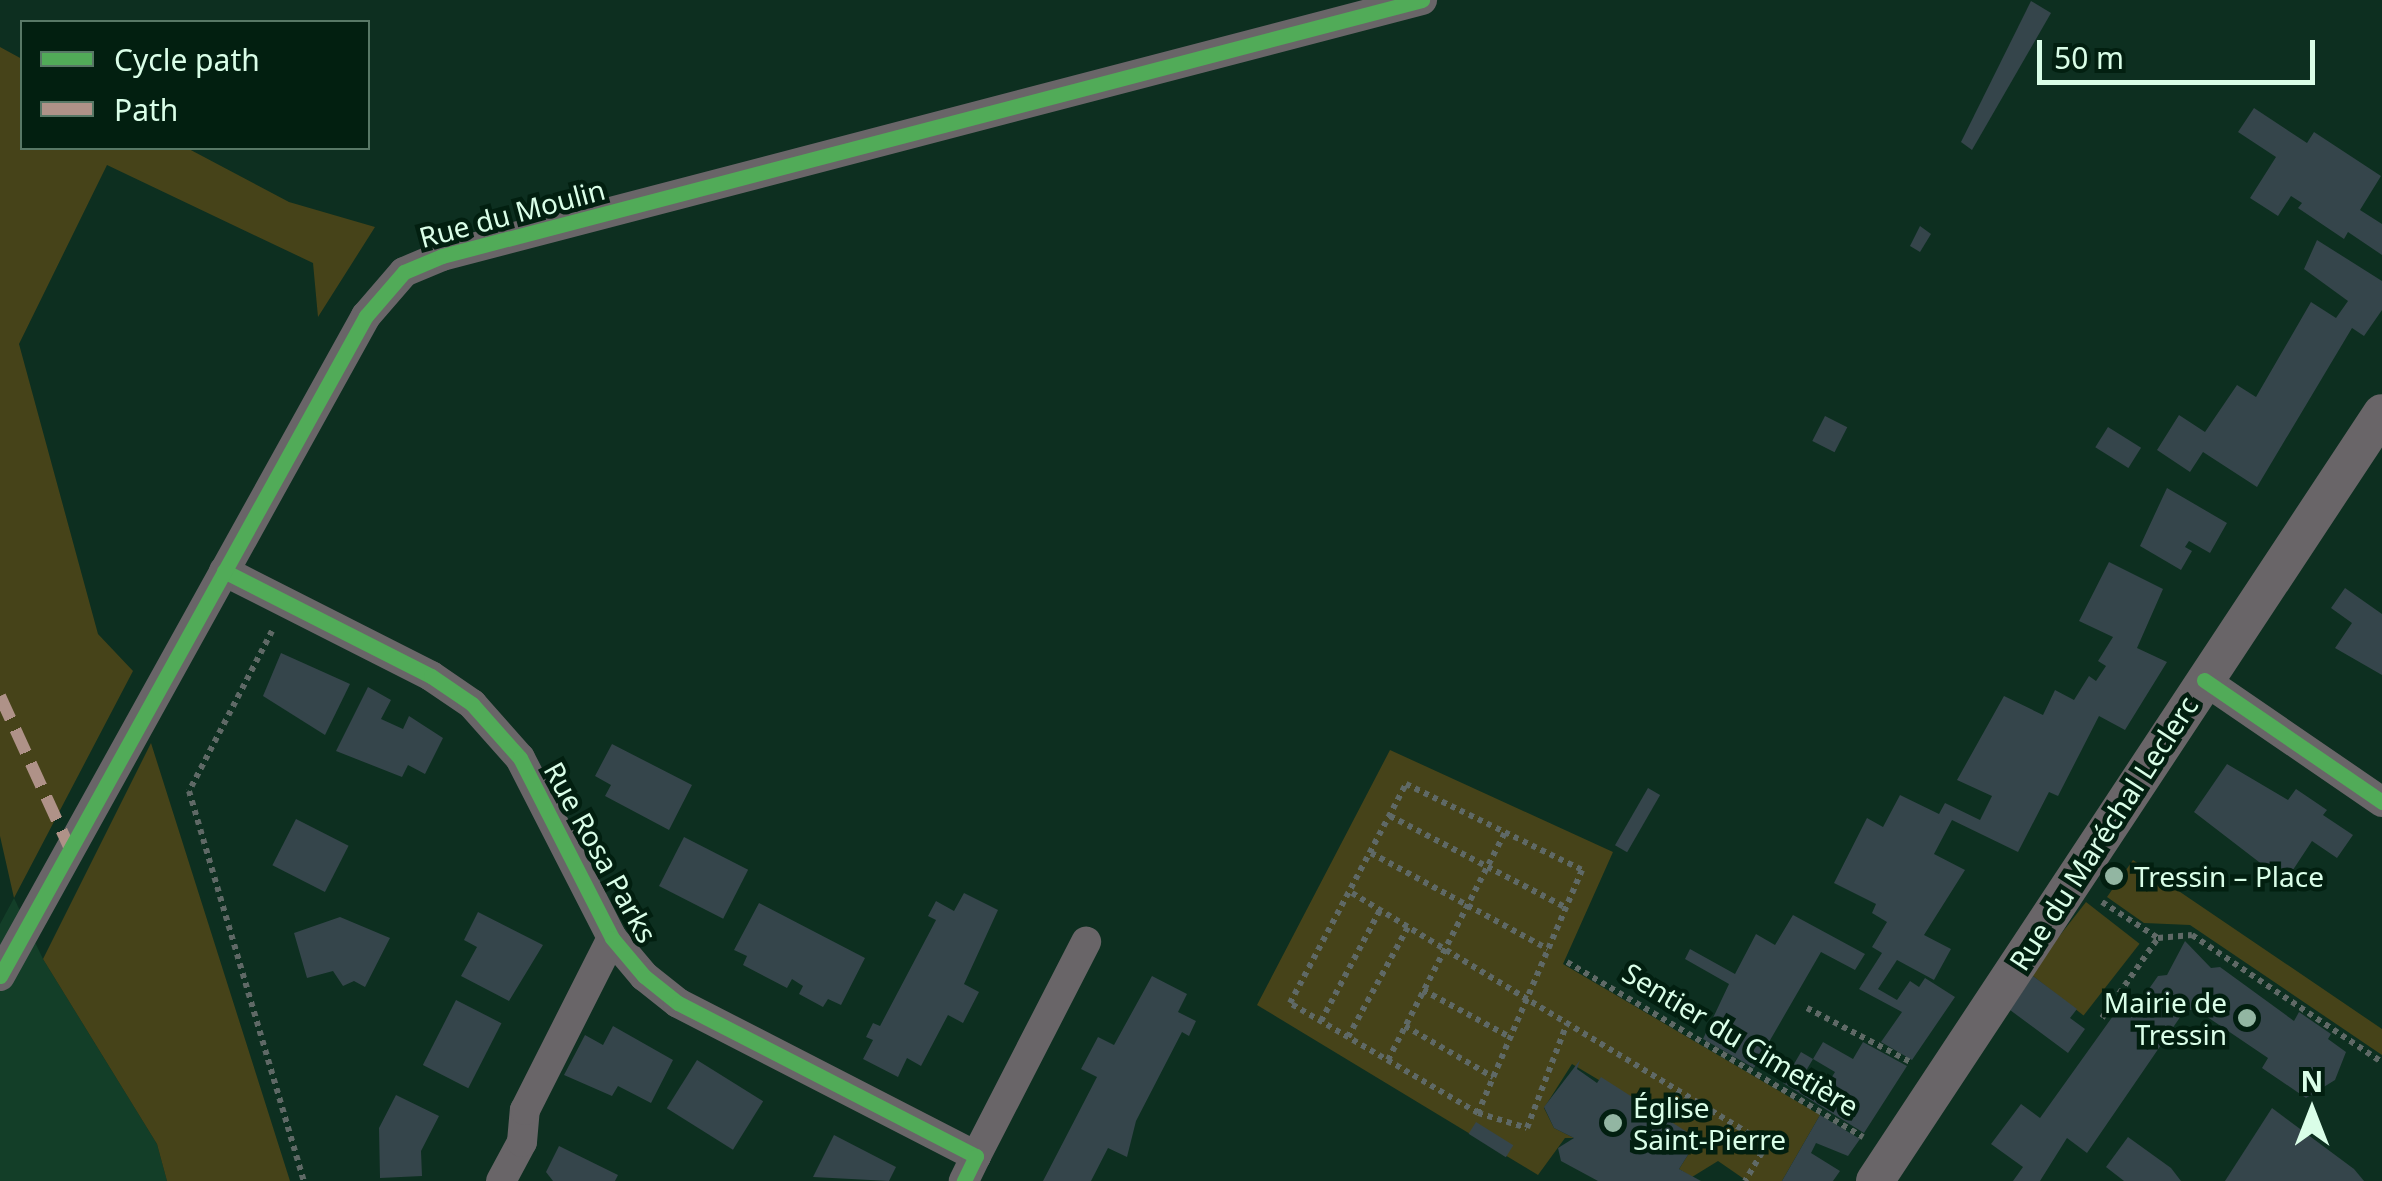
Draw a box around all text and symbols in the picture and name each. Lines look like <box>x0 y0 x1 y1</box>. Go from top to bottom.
legend <box>20 20 370 150</box>
scale bar <box>2042 20 2320 82</box>
text: 50 m <box>2054 37 2124 78</box>
text: Cycle path <box>114 39 260 80</box>
text: Path <box>114 89 178 130</box>
street label: Rue du Moulin <box>415 172 609 254</box>
street label: Rue du Maréchal Leclerc <box>2002 690 2204 976</box>
street label: Rue Rosa Parks <box>538 756 664 948</box>
place label: Tressin – Place <box>2134 859 2324 893</box>
marker: Tressin – Place <box>2103 865 2125 887</box>
street label: Sentier du Cimetière <box>1617 955 1865 1123</box>
place label: Mairie de Tressin <box>2104 985 2227 1051</box>
marker: Mairie de Tressin <box>2236 1007 2258 1029</box>
north arrow <box>2262 1061 2362 1161</box>
text: N <box>2301 1062 2323 1100</box>
place label: Église Saint-Pierre <box>1633 1090 1786 1156</box>
marker: Église Saint-Pierre <box>1602 1112 1624 1134</box>

